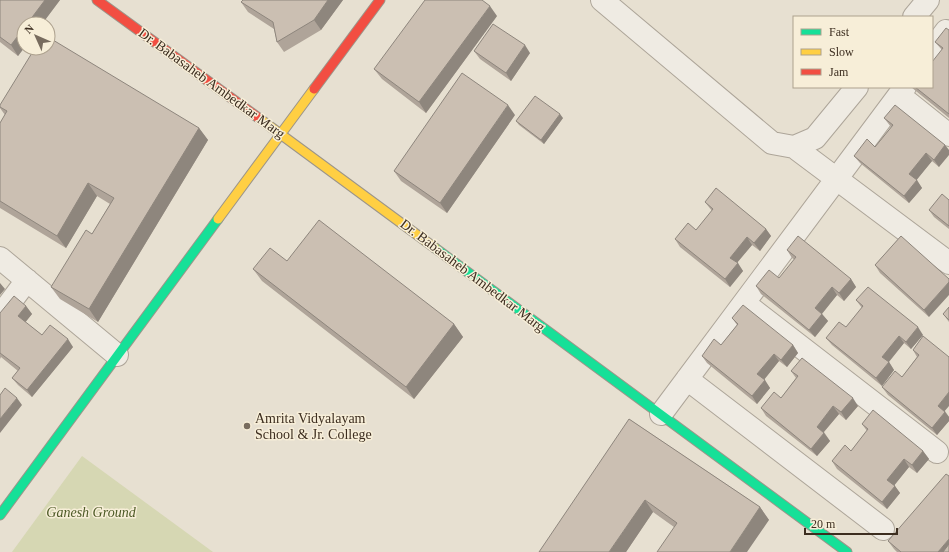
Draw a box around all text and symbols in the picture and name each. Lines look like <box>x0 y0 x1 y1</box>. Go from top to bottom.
north arrow <box>16 16 56 56</box>
legend <box>793 16 933 88</box>
text: N <box>22 22 36 36</box>
street label: Dr. Babasaheb Ambedkar Marg <box>136 25 288 142</box>
text: Fast <box>829 25 850 39</box>
text: Slow <box>829 45 854 59</box>
text: Jam <box>829 65 849 79</box>
street label: Dr. Babasaheb Ambedkar Marg <box>397 216 548 335</box>
place label: Amrita Vidyalayam School & Jr. College <box>255 411 372 442</box>
marker: Amrita Vidyalayam School & Jr. College <box>242 421 252 431</box>
park label: Ganesh Ground <box>46 505 137 520</box>
scale bar <box>805 510 897 536</box>
text: 20 m <box>811 517 836 531</box>

